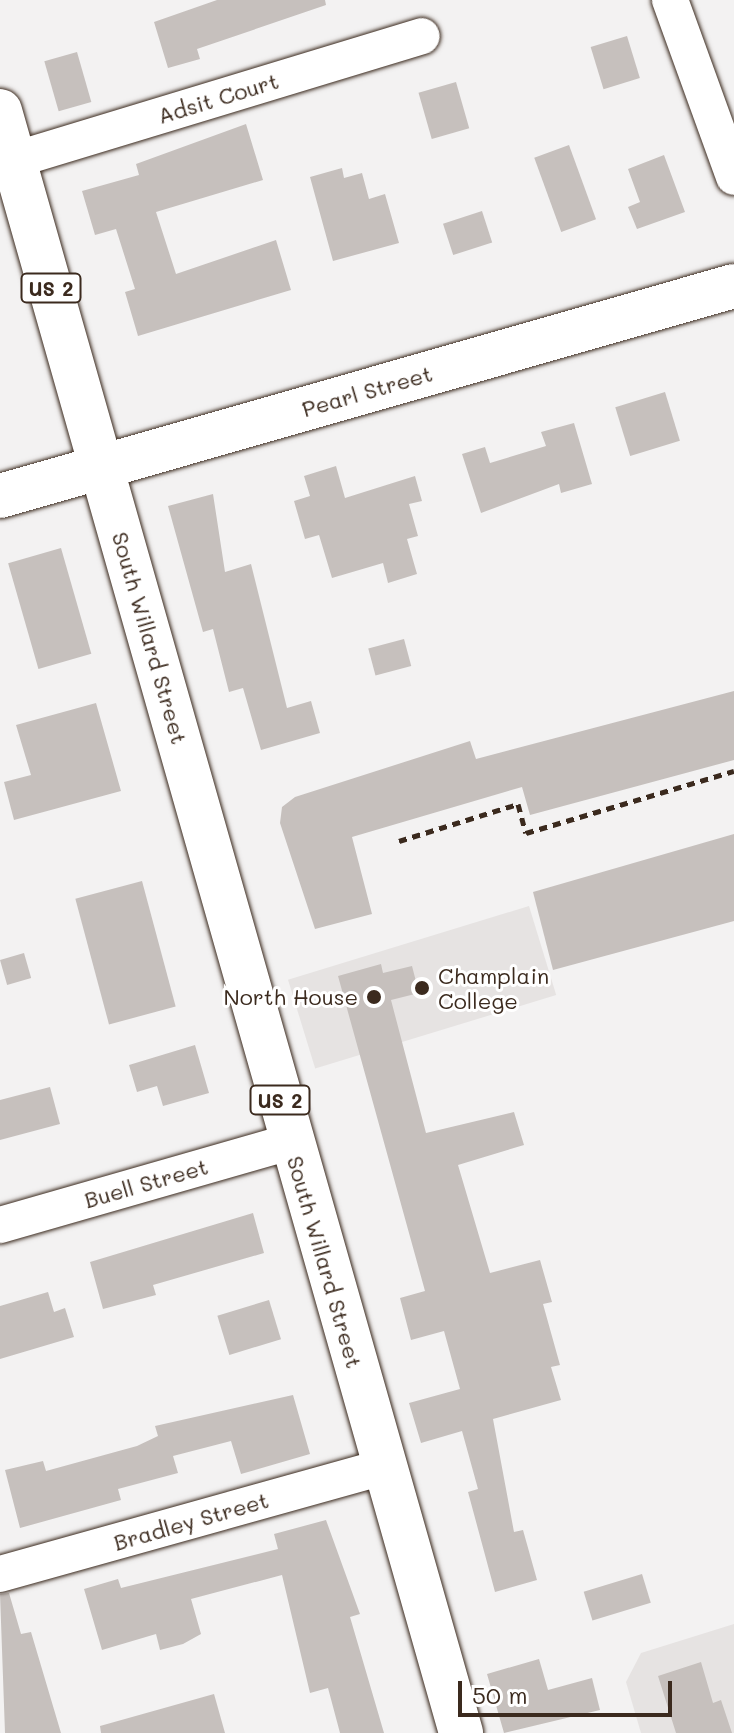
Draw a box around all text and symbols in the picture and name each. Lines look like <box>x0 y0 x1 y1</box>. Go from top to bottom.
street label: Adsit Court <box>154 67 282 129</box>
road number: US 2 <box>19 272 83 304</box>
street label: Pearl Street <box>299 360 435 422</box>
street label: South Willard Street <box>107 529 193 747</box>
place label: Champlain College <box>438 962 549 1014</box>
marker: Champlain College <box>413 979 431 997</box>
place label: North House <box>223 984 358 1010</box>
marker: North House <box>365 988 383 1006</box>
road number: US 2 <box>248 1084 312 1116</box>
street label: Buell Street <box>81 1153 211 1213</box>
street label: South Willard Street <box>282 1153 368 1371</box>
street label: Bradley Street <box>110 1486 272 1556</box>
scale bar <box>462 1665 676 1715</box>
text: 50 m <box>472 1679 528 1710</box>

